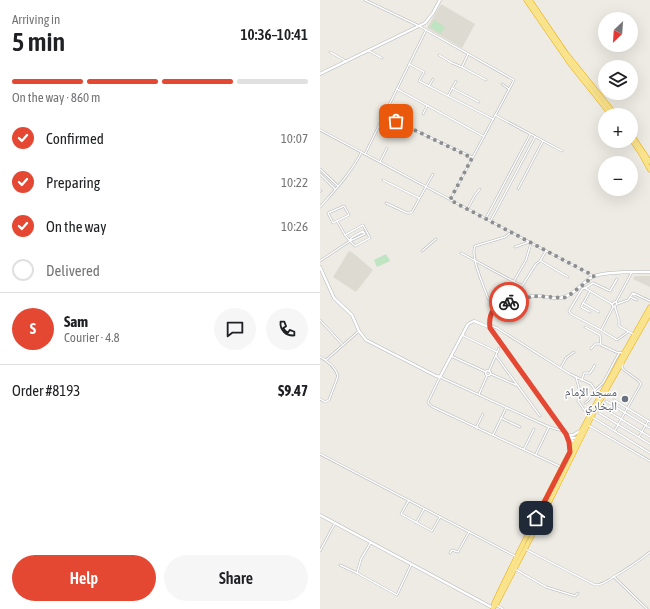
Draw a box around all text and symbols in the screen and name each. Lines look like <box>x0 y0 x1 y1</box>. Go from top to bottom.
text: Arriving in <box>12 12 60 27</box>
north arrow <box>598 12 638 52</box>
map controls <box>598 12 638 196</box>
text: 10:36–10:41 <box>240 26 308 43</box>
text: 5 min <box>12 27 65 57</box>
button: layers <box>598 60 638 100</box>
text: On the way · 860 m <box>12 90 100 105</box>
pin <box>379 104 413 138</box>
button: + <box>598 108 638 148</box>
icon: bag <box>385 110 407 132</box>
icon: check <box>12 127 34 149</box>
text: Confirmed <box>46 130 104 147</box>
text: 10:07 <box>281 131 308 146</box>
button: − <box>598 156 638 196</box>
icon: check <box>12 171 34 193</box>
text: Preparing <box>46 174 100 191</box>
text: 10:22 <box>281 175 308 190</box>
icon: check <box>12 215 34 237</box>
text: On the way <box>46 218 107 235</box>
text: 10:26 <box>281 219 308 234</box>
text: Delivered <box>46 262 100 279</box>
courier <box>489 282 529 322</box>
icon: bike <box>498 291 520 313</box>
button: chat <box>214 308 256 350</box>
button: phone <box>266 308 308 350</box>
text: Sam <box>64 313 88 330</box>
text: S <box>30 320 36 337</box>
text: Courier · 4.8 <box>64 330 120 345</box>
text: Order #8193 <box>12 382 80 399</box>
text: $9.47 <box>278 382 308 399</box>
place label: مسجد الإمام البخاري <box>565 385 617 416</box>
marker: مسجد الإمام البخاري <box>620 394 630 404</box>
pin <box>519 501 553 535</box>
icon: home <box>525 507 547 529</box>
button: Help <box>12 555 156 601</box>
button: Share <box>164 555 308 601</box>

